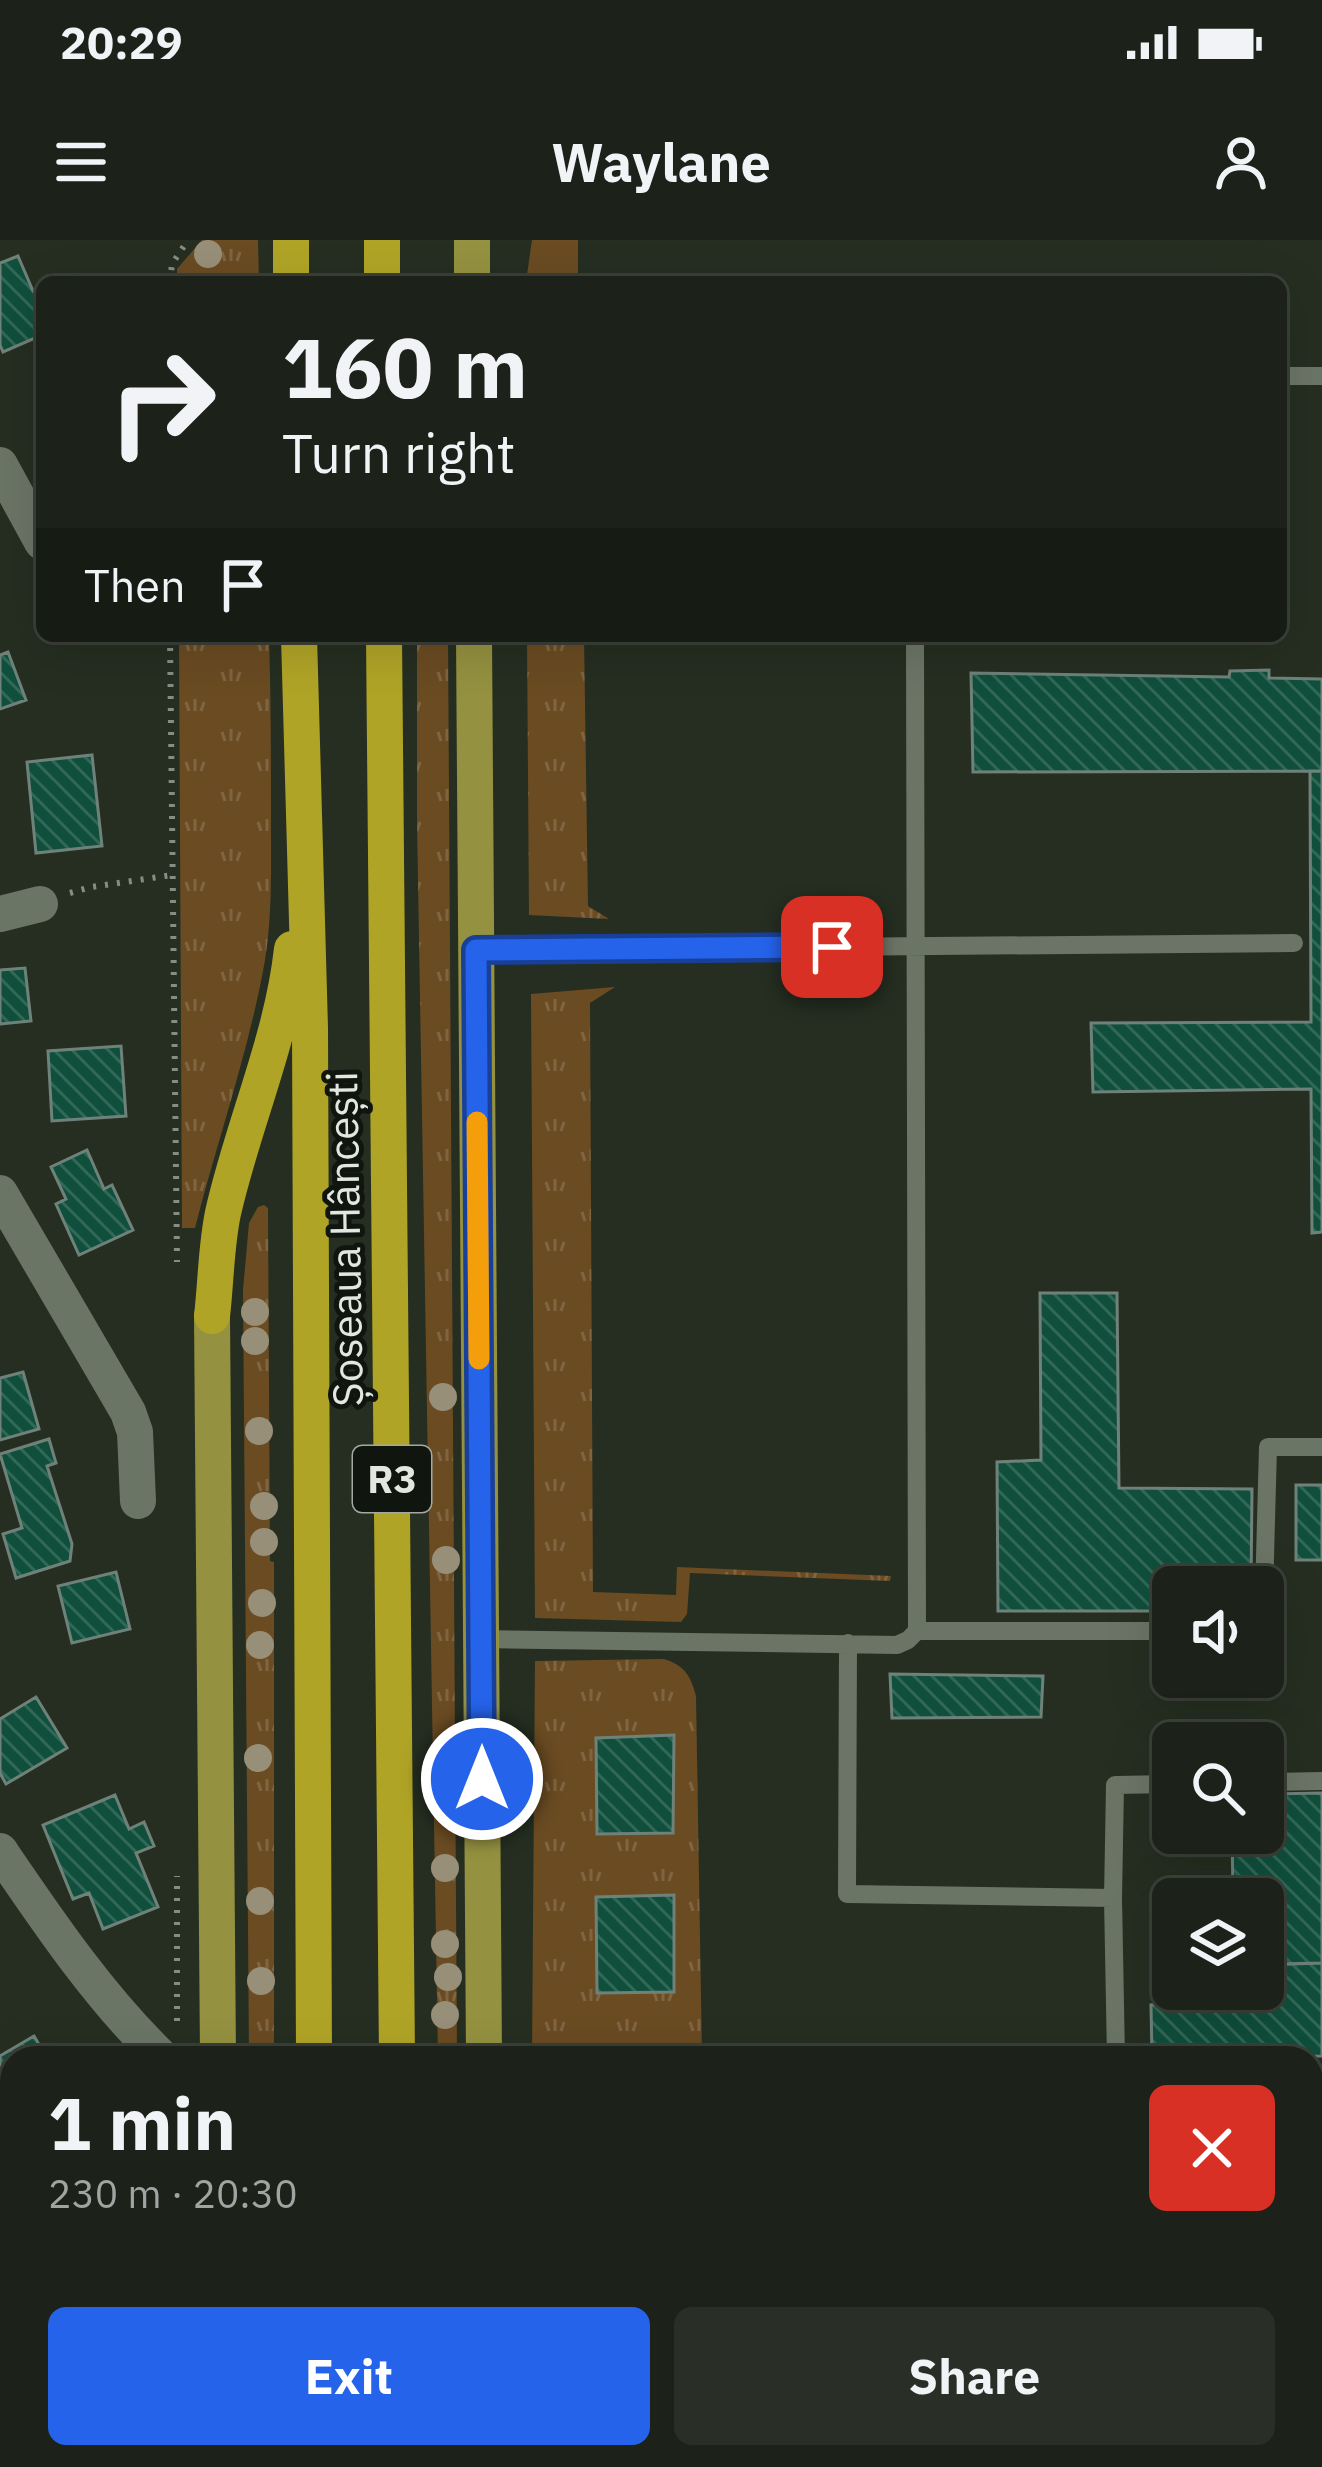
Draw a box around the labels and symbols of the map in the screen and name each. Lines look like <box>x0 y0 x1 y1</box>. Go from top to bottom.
pin <box>781 896 883 998</box>
street label: Șoseaua Hâncești <box>314 1071 375 1407</box>
road number: R3 <box>353 1446 431 1512</box>
position arrow <box>419 1716 545 1842</box>

